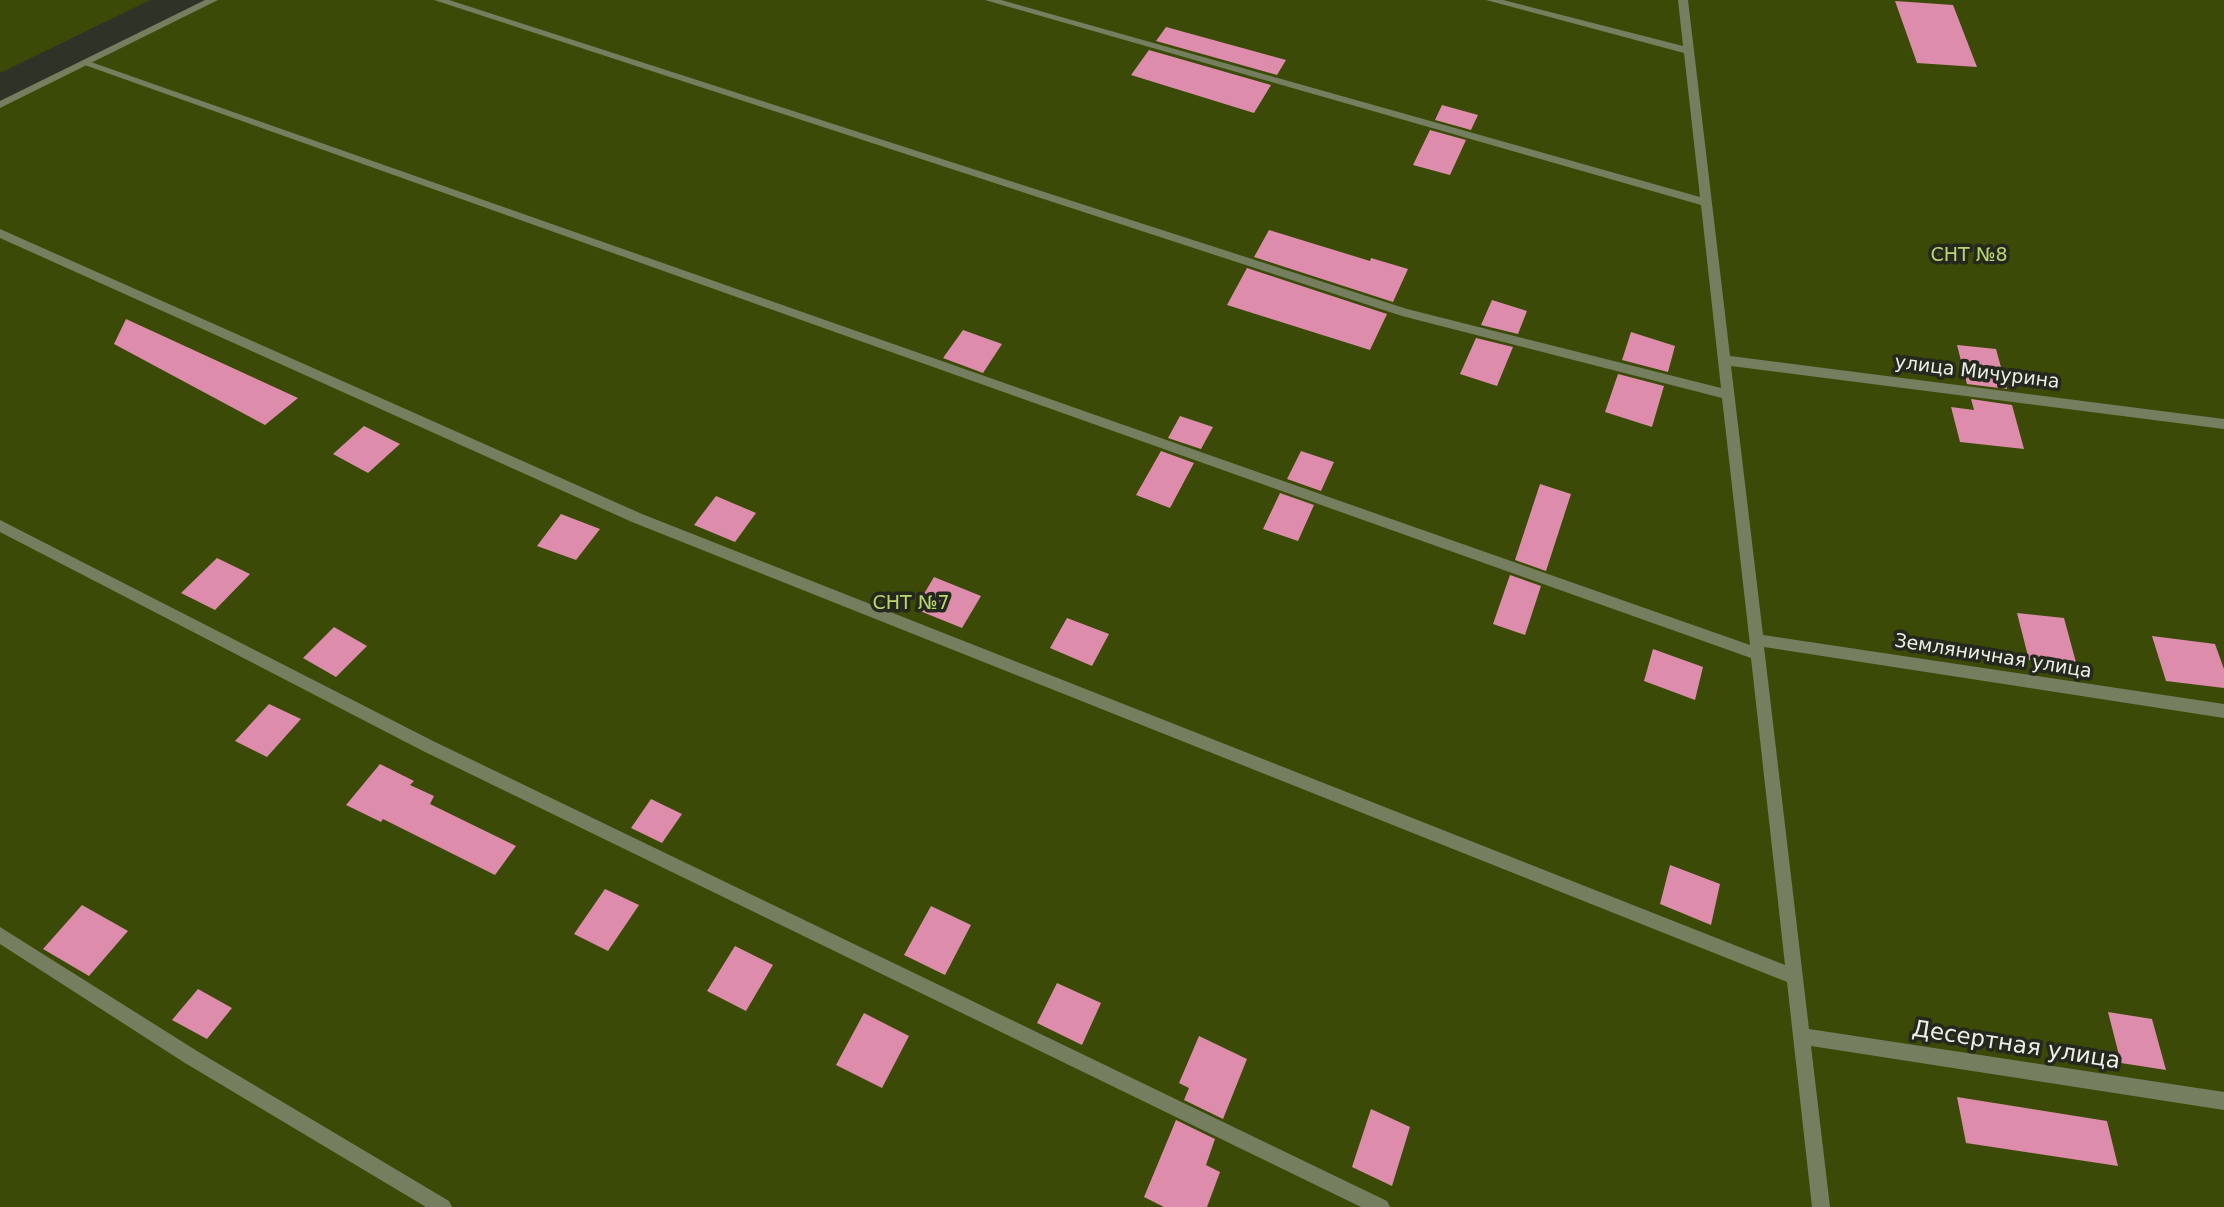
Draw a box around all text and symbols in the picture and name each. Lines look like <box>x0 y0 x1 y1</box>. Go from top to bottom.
park label: СНТ №8 <box>1930 245 2008 267</box>
street label: улица Мичурина <box>1893 352 2061 394</box>
park label: СНТ №7 <box>872 593 950 615</box>
street label: Земляничная улица <box>1893 630 2093 684</box>
street label: Десертная улица <box>1910 1016 2122 1076</box>

